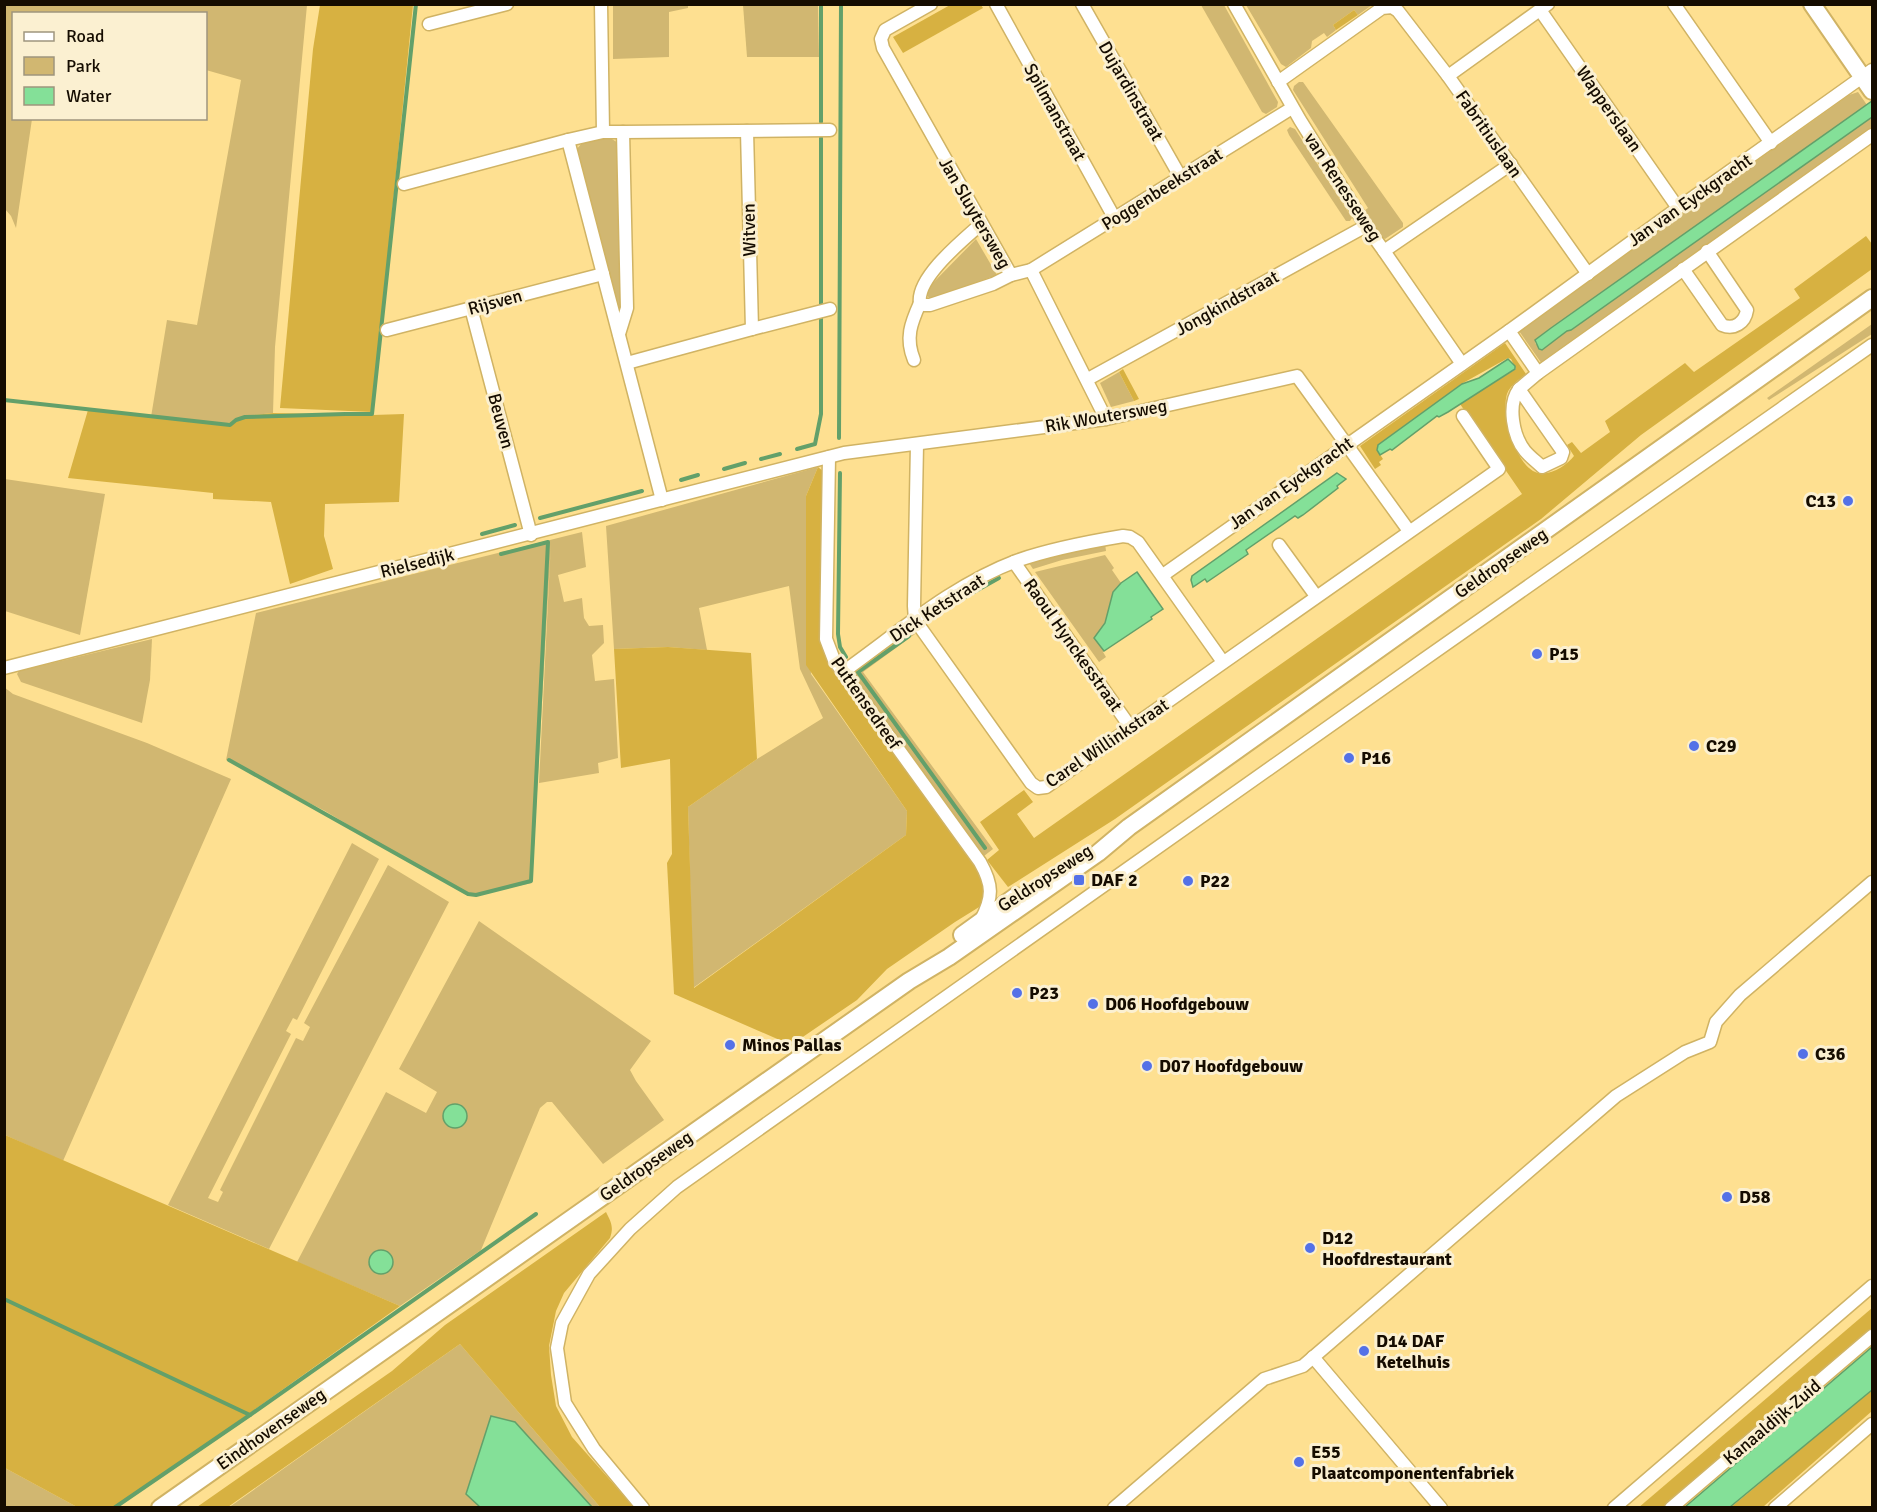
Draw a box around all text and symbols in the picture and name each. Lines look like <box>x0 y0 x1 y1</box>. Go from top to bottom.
legend <box>12 12 207 120</box>
text: Road <box>66 25 105 47</box>
street label: Dujardinstraat <box>1094 37 1168 145</box>
text: Park <box>66 55 101 77</box>
street label: Spilmanstraat <box>1019 59 1091 165</box>
street label: Wapperslaan <box>1571 62 1647 156</box>
text: Water <box>66 85 112 107</box>
street label: Fabritiuslaan <box>1451 86 1527 182</box>
street label: van Renesseweg <box>1300 128 1386 246</box>
street label: Poggenbeekstraat <box>1097 143 1227 235</box>
street label: Jan van Eyckgracht <box>1624 149 1756 251</box>
street label: Jan Sluytersweg <box>934 153 1016 273</box>
street label: Witven <box>738 203 760 257</box>
street label: Jongkindstraat <box>1171 266 1283 340</box>
street label: Rijsven <box>465 284 525 320</box>
street label: Beuven <box>483 391 519 451</box>
street label: Rik Woutersweg <box>1043 394 1169 438</box>
street label: Jan van Eyckgracht <box>1225 432 1357 534</box>
place label: C13 <box>1806 490 1836 512</box>
marker: C13 <box>1841 494 1855 508</box>
street label: Geldropseweg <box>1450 523 1552 603</box>
street label: Rielsedijk <box>378 543 456 583</box>
street label: Dick Ketstraat <box>885 569 989 647</box>
street label: Raoul Hynckesstraat <box>1019 574 1127 716</box>
place label: P15 <box>1549 643 1579 665</box>
marker: P15 <box>1530 647 1544 661</box>
street label: Puttensedreef <box>826 653 906 754</box>
street label: Carel Willinkstraat <box>1041 694 1173 792</box>
place label: C29 <box>1706 735 1737 757</box>
marker: C29 <box>1687 739 1701 753</box>
place label: P16 <box>1361 747 1391 769</box>
marker: P16 <box>1342 751 1356 765</box>
street label: Geldropseweg <box>994 839 1096 917</box>
place label: DAF 2 <box>1091 869 1138 891</box>
place label: P22 <box>1200 870 1230 892</box>
marker: DAF 2 <box>1072 873 1086 887</box>
marker: P22 <box>1181 874 1195 888</box>
place label: P23 <box>1029 982 1059 1004</box>
marker: P23 <box>1010 986 1024 1000</box>
place label: D06 Hoofdgebouw <box>1105 993 1249 1015</box>
marker: D06 Hoofdgebouw <box>1086 997 1100 1011</box>
place label: Minos Pallas <box>742 1034 841 1056</box>
marker: Minos Pallas <box>723 1038 737 1052</box>
place label: C36 <box>1815 1043 1846 1065</box>
marker: C36 <box>1796 1047 1810 1061</box>
place label: D07 Hoofdgebouw <box>1159 1055 1303 1077</box>
marker: D07 Hoofdgebouw <box>1140 1059 1154 1073</box>
street label: Geldropseweg <box>595 1126 697 1206</box>
place label: D58 <box>1739 1186 1771 1208</box>
marker: D58 <box>1720 1190 1734 1204</box>
place label: D12 Hoofdrestaurant <box>1322 1227 1452 1270</box>
marker: D12 Hoofdrestaurant <box>1303 1241 1317 1255</box>
place label: D14 DAF Ketelhuis <box>1376 1330 1450 1373</box>
marker: D14 DAF Ketelhuis <box>1357 1344 1371 1358</box>
street label: Kanaaldijk-Zuid <box>1719 1375 1825 1469</box>
street label: Eindhovenseweg <box>212 1383 330 1475</box>
place label: E55 Plaatcomponentenfabriek <box>1311 1441 1515 1484</box>
marker: E55 Plaatcomponentenfabriek <box>1292 1455 1306 1469</box>

